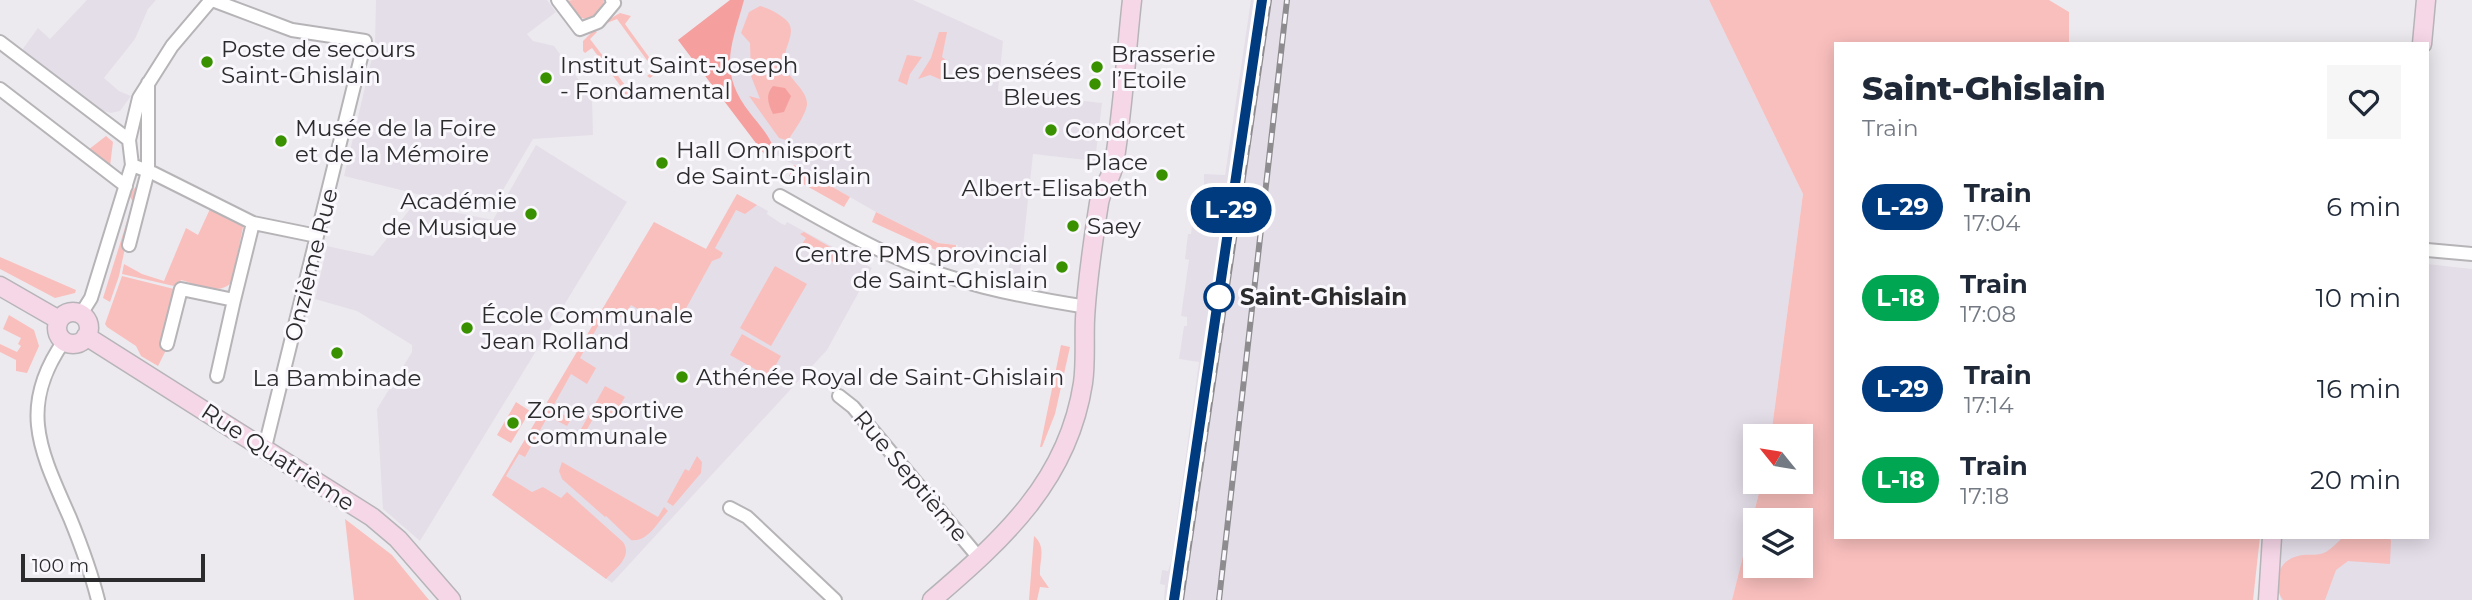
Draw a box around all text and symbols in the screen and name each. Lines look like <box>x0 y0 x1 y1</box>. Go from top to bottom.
place label: Poste de secours Saint-Ghislain <box>221 35 415 89</box>
place label: Brasserie l’Etoile <box>1111 40 1216 94</box>
place label: Institut Saint-Joseph - Fondamental <box>560 51 798 105</box>
marker: Poste de secours Saint-Ghislain <box>199 54 215 70</box>
place label: Les pensées Bleues <box>941 57 1081 111</box>
marker: Brasserie l’Etoile <box>1089 59 1105 75</box>
button: heart <box>2327 65 2401 139</box>
text: Saint-Ghislain <box>1862 68 2106 108</box>
marker: Institut Saint-Joseph - Fondamental <box>538 70 554 86</box>
marker: Les pensées Bleues <box>1087 76 1103 92</box>
place label: Musée de la Foire et de la Mémoire <box>295 114 496 168</box>
text: Train <box>1862 114 1918 142</box>
place label: Condorcet <box>1065 116 1186 144</box>
marker: Condorcet <box>1043 122 1059 138</box>
marker: Musée de la Foire et de la Mémoire <box>273 133 289 149</box>
place label: Hall Omnisport de Saint-Ghislain <box>676 136 871 190</box>
place label: Place Albert-Elisabeth <box>961 148 1148 202</box>
marker: Hall Omnisport de Saint-Ghislain <box>654 155 670 171</box>
marker: Place Albert-Elisabeth <box>1154 167 1170 183</box>
text: Train <box>1964 177 2032 209</box>
street label: Onzième Rue <box>278 185 344 345</box>
place label: Académie de Musique <box>382 187 517 241</box>
line badge: L-29 <box>1182 187 1280 233</box>
text: 6 min <box>2326 191 2401 223</box>
text: L-29 <box>1876 192 1929 221</box>
text: L-29 <box>1205 195 1257 224</box>
marker: Académie de Musique <box>523 206 539 222</box>
text: 17:04 <box>1964 209 2021 237</box>
place label: Saey <box>1087 212 1141 240</box>
marker: Saey <box>1065 218 1081 234</box>
place label: Centre PMS provincial de Saint-Ghislain <box>795 240 1048 294</box>
marker: Centre PMS provincial de Saint-Ghislain <box>1054 259 1070 275</box>
text: Train <box>1960 268 2028 300</box>
marker: Saint-Ghislain <box>1204 282 1234 312</box>
text: 10 min <box>2315 282 2401 314</box>
place label: Saint-Ghislain <box>1240 283 1407 311</box>
text: L-18 <box>1876 283 1925 312</box>
text: 17:08 <box>1960 300 2016 328</box>
place label: École Communale Jean Rolland <box>480 301 693 355</box>
marker: École Communale Jean Rolland <box>459 320 475 336</box>
marker: La Bambinade <box>329 345 345 361</box>
text: Train <box>1964 359 2032 391</box>
place label: Athénée Royal de Saint-Ghislain <box>696 363 1064 391</box>
place label: La Bambinade <box>253 364 421 392</box>
marker: Athénée Royal de Saint-Ghislain <box>674 369 690 385</box>
text: 16 min <box>2317 373 2401 405</box>
text: L-29 <box>1876 374 1929 403</box>
text: 17:14 <box>1964 391 2014 419</box>
place label: Zone sportive communale <box>527 396 684 450</box>
street label: Rue Quatrième <box>196 397 360 517</box>
street label: Rue Septième <box>848 404 974 548</box>
marker: Zone sportive communale <box>505 415 521 431</box>
north arrow <box>1743 424 1813 494</box>
map controls <box>1743 424 1813 578</box>
text: Train <box>1960 450 2028 482</box>
text: 20 min <box>2310 464 2401 496</box>
text: L-18 <box>1876 465 1925 494</box>
text: 17:18 <box>1960 482 2009 510</box>
button: layers <box>1743 508 1813 578</box>
scale bar <box>21 551 205 583</box>
text: 100 m <box>32 554 89 577</box>

